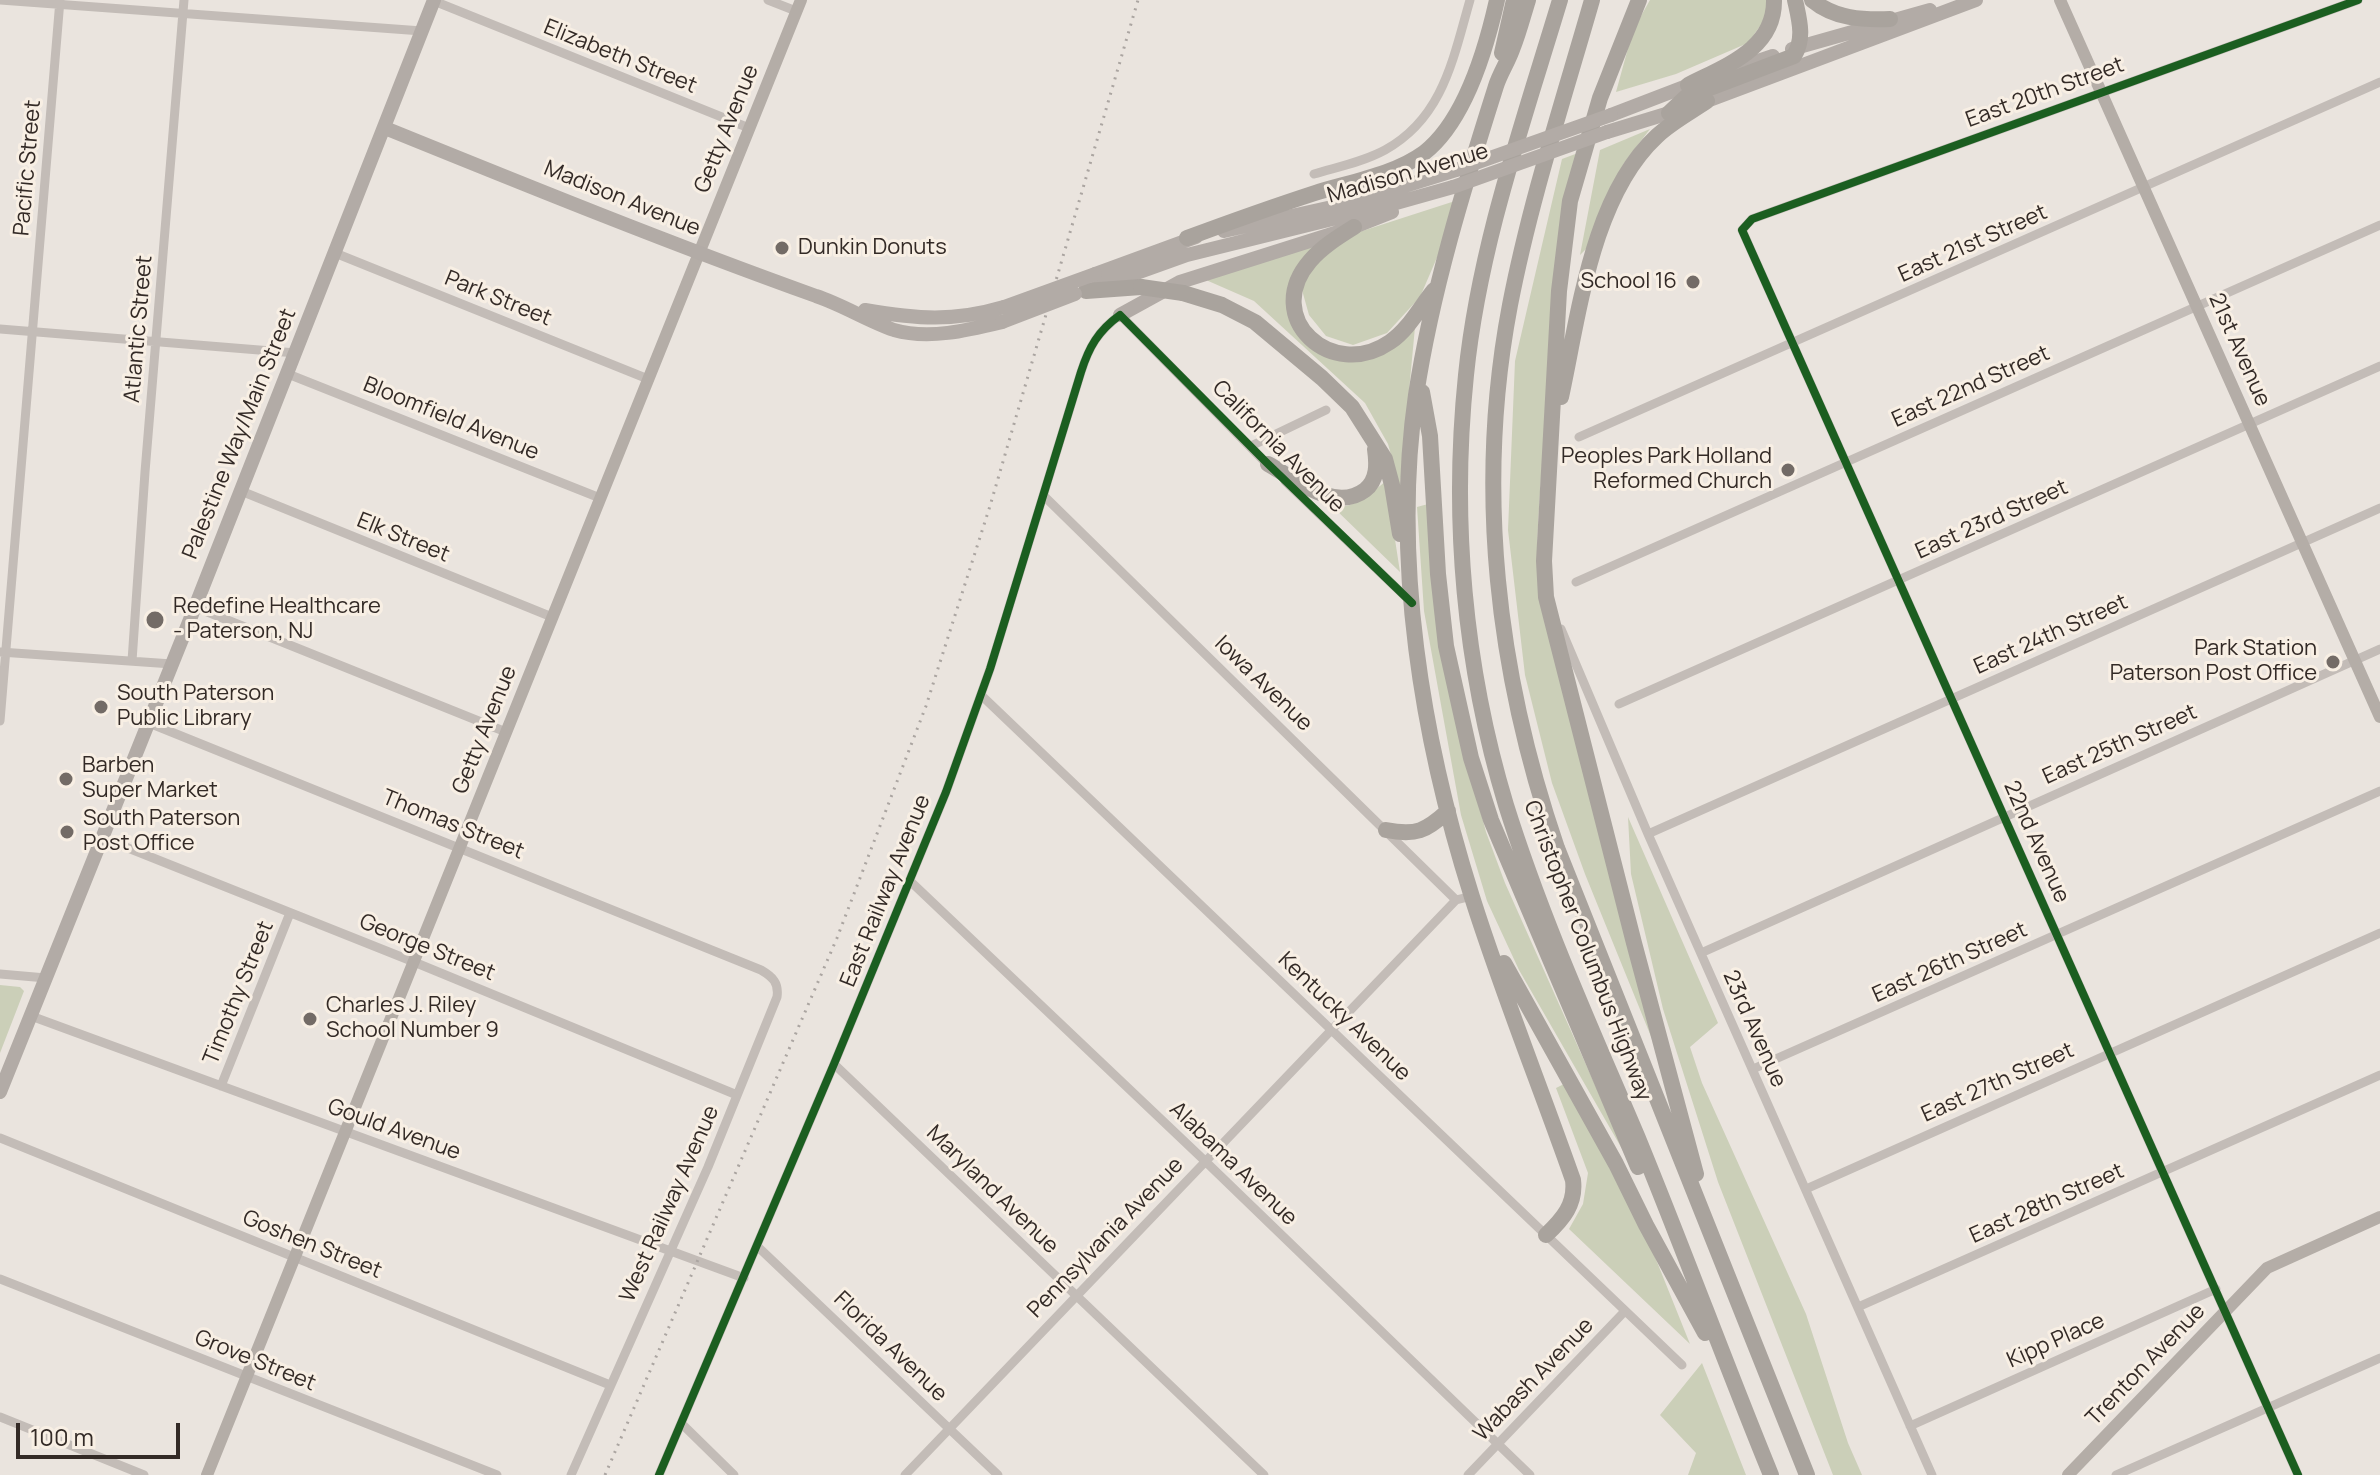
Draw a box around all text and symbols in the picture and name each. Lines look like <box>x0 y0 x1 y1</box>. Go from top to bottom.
street label: Elizabeth Street <box>540 14 700 100</box>
street label: East 20th Street <box>1962 52 2128 134</box>
street label: Getty Avenue <box>689 61 765 197</box>
street label: Pacific Street <box>9 99 47 237</box>
street label: Madison Avenue <box>1324 138 1492 210</box>
street label: Madison Avenue <box>540 156 704 242</box>
street label: East 21st Street <box>1895 199 2051 289</box>
place label: Dunkin Donuts <box>798 235 947 261</box>
marker: Dunkin Donuts <box>773 239 791 257</box>
street label: Atlantic Street <box>119 254 159 404</box>
street label: Park Street <box>441 266 555 332</box>
place label: School 16 <box>1580 269 1677 295</box>
marker: School 16 <box>1684 273 1702 291</box>
street label: 21st Avenue <box>2202 289 2276 411</box>
street label: Palestine Way/Main Street <box>178 305 302 563</box>
street label: East 22nd Street <box>1888 340 2054 434</box>
street label: Bloomfield Avenue <box>359 372 543 466</box>
street label: California Avenue <box>1206 375 1350 519</box>
place label: Peoples Park Holland Reformed Church <box>1561 444 1772 496</box>
marker: Peoples Park Holland Reformed Church <box>1779 461 1797 479</box>
street label: East 23rd Street <box>1912 475 2072 565</box>
street label: Elk Street <box>353 507 453 569</box>
street label: East 24th Street <box>1970 589 2132 681</box>
place label: Redefine Healthcare - Paterson, NJ <box>173 594 381 646</box>
marker: Redefine Healthcare - Paterson, NJ <box>144 609 166 631</box>
street label: Iowa Avenue <box>1209 631 1317 737</box>
place label: Park Station Paterson Post Office <box>2110 636 2317 688</box>
marker: Park Station Paterson Post Office <box>2324 653 2342 671</box>
street label: Getty Avenue <box>447 662 523 798</box>
place label: South Paterson Public Library <box>117 681 274 732</box>
marker: South Paterson Public Library <box>92 698 110 716</box>
street label: East 25th Street <box>2039 699 2201 791</box>
place label: Barben Super Market <box>82 753 218 804</box>
marker: Barben Super Market <box>57 770 75 788</box>
street label: 22nd Avenue <box>1997 777 2075 907</box>
street label: Thomas Street <box>378 785 528 865</box>
street label: East Railway Avenue <box>835 791 937 991</box>
street label: Christopher Columbus Highway <box>1517 797 1657 1105</box>
place label: South Paterson Post Office <box>83 806 240 858</box>
marker: South Paterson Post Office <box>58 823 76 841</box>
street label: George Street <box>355 909 499 987</box>
street label: Timothy Street <box>198 917 280 1069</box>
street label: East 26th Street <box>1869 917 2031 1009</box>
street label: Kentucky Avenue <box>1272 947 1416 1087</box>
street label: 23rd Avenue <box>1716 966 1792 1092</box>
place label: Charles J. Riley School Number 9 <box>326 993 499 1044</box>
marker: Charles J. Riley School Number 9 <box>301 1010 319 1028</box>
street label: East 27th Street <box>1918 1038 2078 1128</box>
street label: Gould Avenue <box>324 1094 464 1166</box>
street label: Alabama Avenue <box>1164 1096 1302 1232</box>
street label: West Railway Avenue <box>615 1102 725 1306</box>
street label: Maryland Avenue <box>921 1120 1063 1260</box>
street label: Pennsylvania Avenue <box>1023 1152 1189 1324</box>
street label: East 28th Street <box>1966 1158 2128 1250</box>
street label: Goshen Street <box>239 1205 385 1285</box>
street label: Florida Avenue <box>828 1286 952 1408</box>
street label: Trenton Avenue <box>2081 1298 2211 1432</box>
street label: Kipp Place <box>2003 1308 2109 1374</box>
street label: Wabash Avenue <box>1468 1313 1600 1447</box>
street label: Grove Street <box>191 1325 319 1397</box>
scale bar <box>20 1407 184 1457</box>
text: 100 m <box>30 1420 94 1453</box>

